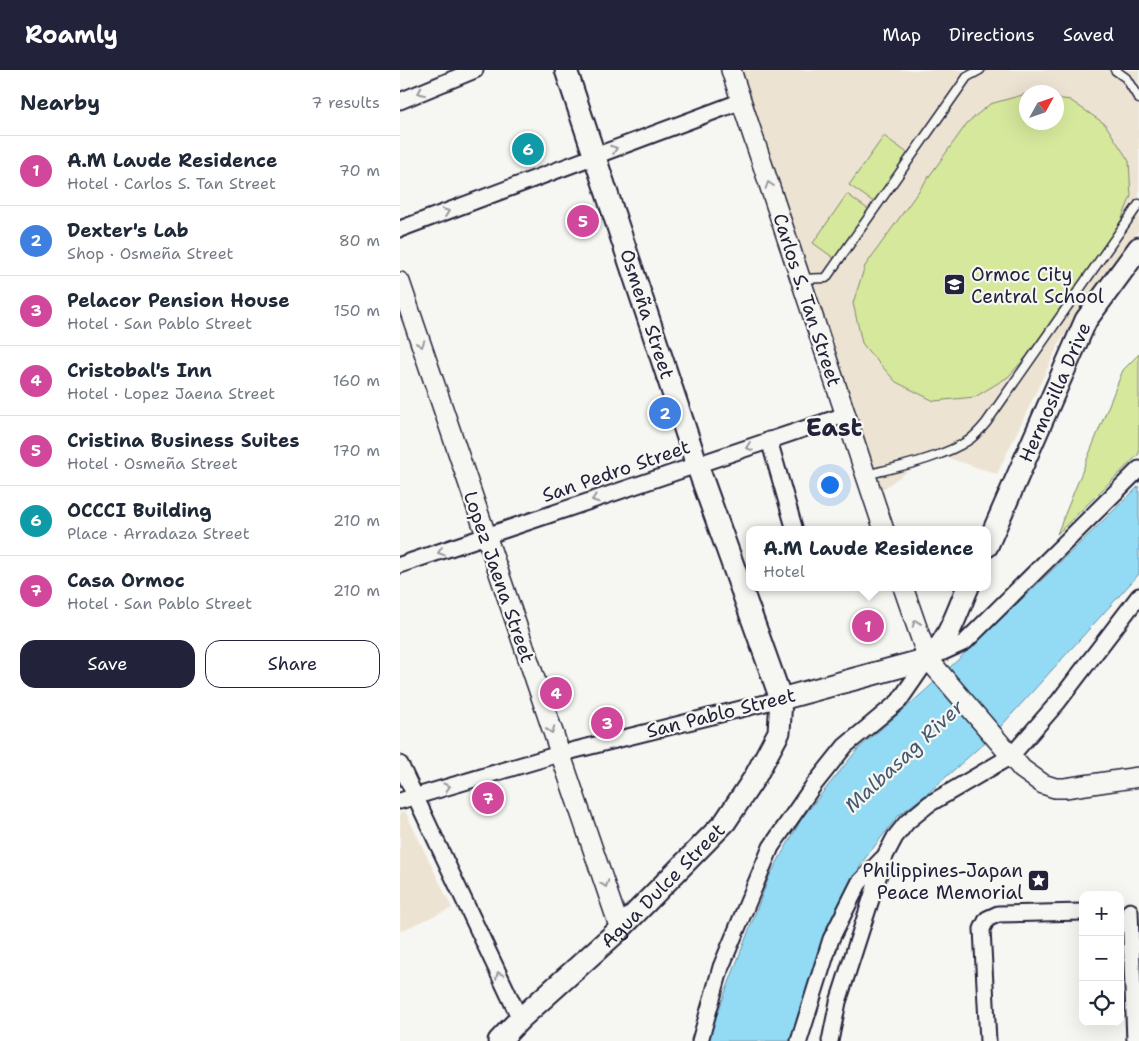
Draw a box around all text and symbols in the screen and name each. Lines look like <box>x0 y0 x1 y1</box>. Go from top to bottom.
text: Roamly <box>25 19 118 51</box>
text: Map <box>883 23 921 47</box>
text: Directions <box>949 23 1035 47</box>
text: Saved <box>1063 23 1114 47</box>
one-way arrow <box>417 85 426 96</box>
north arrow <box>1019 85 1064 130</box>
text: Nearby <box>20 89 100 117</box>
text: 7 results <box>311 92 380 113</box>
pin: 6 <box>512 130 544 168</box>
one-way arrow <box>609 145 618 155</box>
text: A.M Laude Residence <box>67 148 277 173</box>
text: 1 <box>32 160 40 181</box>
text: 70 m <box>339 160 380 181</box>
text: Hotel · Carlos S. Tan Street <box>67 173 276 194</box>
one-way arrow <box>765 181 775 189</box>
pin: 5 <box>567 202 599 240</box>
one-way arrow <box>441 208 449 218</box>
street label: Carlos S. Tan Street <box>767 210 847 390</box>
text: Dexter's Lab <box>67 218 189 243</box>
text: 2 <box>30 230 42 251</box>
text: 80 m <box>339 230 380 251</box>
text: Shop · Osmeña Street <box>67 243 234 264</box>
street label: Osmeña Street <box>614 246 680 382</box>
place label: Ormoc City Central School <box>971 262 1104 309</box>
school or university icon: Ormoc City Central School <box>943 273 967 297</box>
text: Pelacor Pension House <box>67 288 290 313</box>
text: 3 <box>30 300 42 321</box>
text: 150 m <box>333 300 380 321</box>
text: Hotel · San Pablo Street <box>67 313 252 334</box>
street label: Hermosilla Drive <box>1013 318 1096 466</box>
one-way arrow <box>415 340 425 348</box>
text: Cristobal's Inn <box>67 358 212 383</box>
text: 4 <box>30 370 42 391</box>
text: 160 m <box>333 370 380 391</box>
text: Hotel · Lopez Jaena Street <box>67 383 275 404</box>
pin: 2 <box>649 394 681 432</box>
district label: East <box>806 412 863 444</box>
text: Cristina Business Suites <box>67 428 299 453</box>
street label: San Pedro Street <box>539 434 693 508</box>
text: 5 <box>31 440 41 461</box>
text: 170 m <box>333 440 380 461</box>
one-way arrow <box>745 441 753 451</box>
text: Hotel · Osmeña Street <box>67 453 238 474</box>
your location <box>817 472 843 498</box>
street label: Lopez Jaena Street <box>458 488 540 666</box>
one-way arrow <box>591 494 599 504</box>
text: OCCCI Building <box>67 498 212 523</box>
text: 6 <box>30 510 42 531</box>
text: 210 m <box>333 510 380 531</box>
text: Place · Arradaza Street <box>67 523 250 544</box>
popup <box>746 526 991 591</box>
text: A.M Laude Residence <box>763 536 974 561</box>
one-way arrow <box>437 546 446 556</box>
text: Hotel <box>763 561 805 582</box>
text: Casa Ormoc <box>67 568 185 593</box>
text: 7 <box>30 580 42 601</box>
text: 210 m <box>333 580 380 601</box>
text: Hotel · San Pablo Street <box>67 593 252 614</box>
pin: 1 <box>852 607 884 645</box>
one-way arrow <box>911 620 921 628</box>
button: Save <box>20 640 195 688</box>
button: Share <box>205 640 380 688</box>
pin: 4 <box>540 674 572 712</box>
street label: San Pablo Street <box>644 682 798 744</box>
water label: Malbasag River <box>839 694 970 818</box>
pin: 3 <box>591 704 623 742</box>
one-way arrow <box>546 726 556 734</box>
pin: 7 <box>472 779 504 817</box>
one-way arrow <box>442 783 450 793</box>
street label: Agua Dulce Street <box>595 817 730 953</box>
place label: Philippines-Japan Peace Memorial <box>862 858 1023 905</box>
place icon: Philippines-Japan Peace Memorial <box>1027 869 1051 893</box>
one-way arrow <box>599 879 609 888</box>
map controls <box>1079 891 1124 1026</box>
button: + <box>1079 891 1124 936</box>
button: − <box>1079 936 1124 981</box>
one-way arrow <box>495 971 505 980</box>
button: locate <box>1079 981 1124 1026</box>

